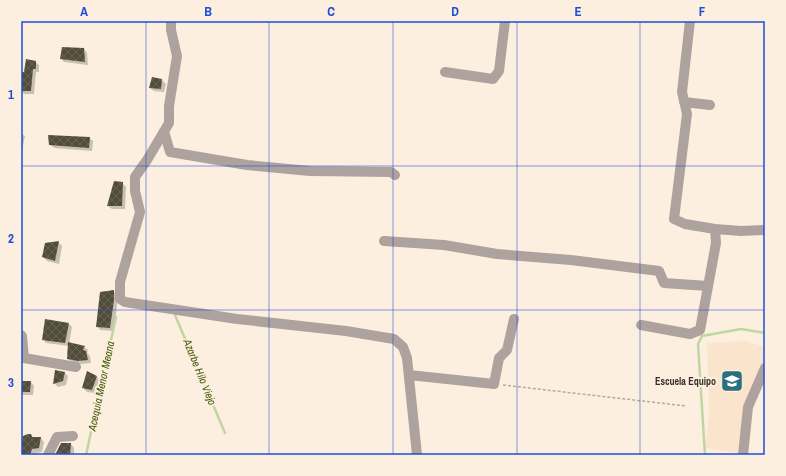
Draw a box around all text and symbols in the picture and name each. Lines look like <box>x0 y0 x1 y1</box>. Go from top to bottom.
text: A <box>80 3 88 20</box>
text: B <box>204 3 212 20</box>
text: C <box>327 3 335 20</box>
text: D <box>451 3 459 20</box>
text: E <box>574 3 582 20</box>
text: F <box>699 3 706 20</box>
text: 1 <box>8 86 14 103</box>
text: 2 <box>8 230 14 247</box>
water label: Azarbe Hilo Viejo <box>180 336 220 407</box>
water label: Acequia Menor Meana <box>84 340 117 433</box>
school or university icon: Escuela Equipo <box>719 368 745 394</box>
text: 3 <box>8 374 14 391</box>
place label: Escuela Equipo <box>655 375 716 388</box>

